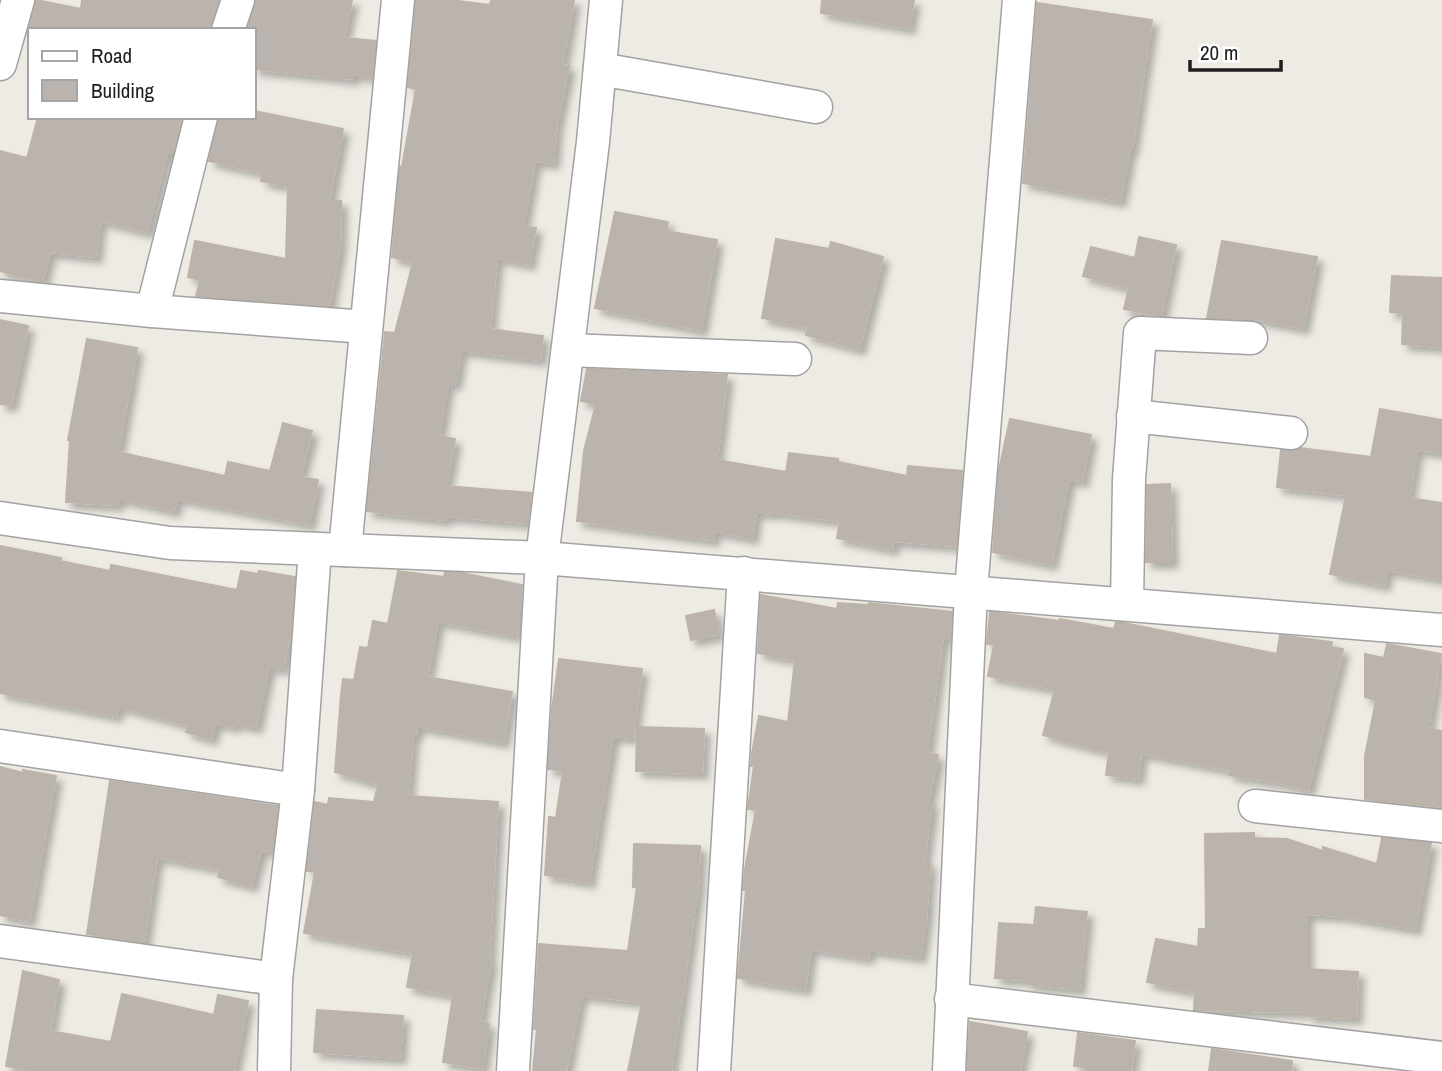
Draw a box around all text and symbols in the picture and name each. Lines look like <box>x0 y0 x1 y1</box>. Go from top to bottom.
legend <box>28 28 256 119</box>
scale bar <box>1190 28 1281 72</box>
text: 20 m <box>1200 38 1238 67</box>
text: Road <box>91 41 132 70</box>
text: Building <box>91 76 155 105</box>

